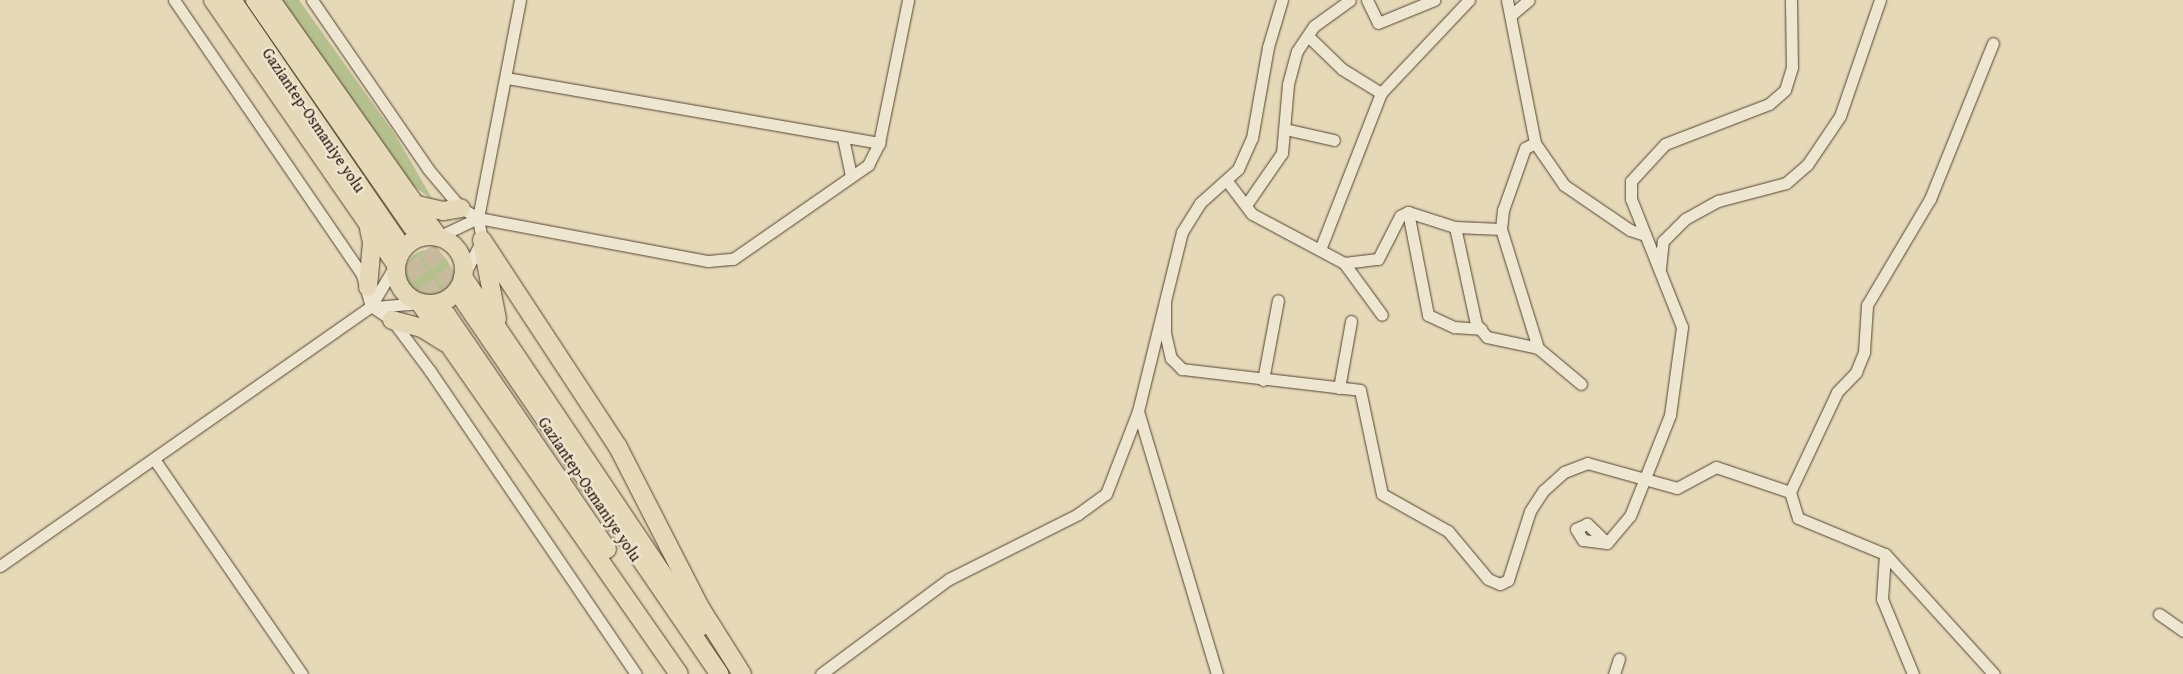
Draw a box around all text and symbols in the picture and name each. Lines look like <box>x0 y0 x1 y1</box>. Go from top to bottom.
street label: Gaziantep-Osmaniye yolu <box>258 44 370 196</box>
street label: Gaziantep-Osmaniye yolu <box>534 413 646 565</box>

